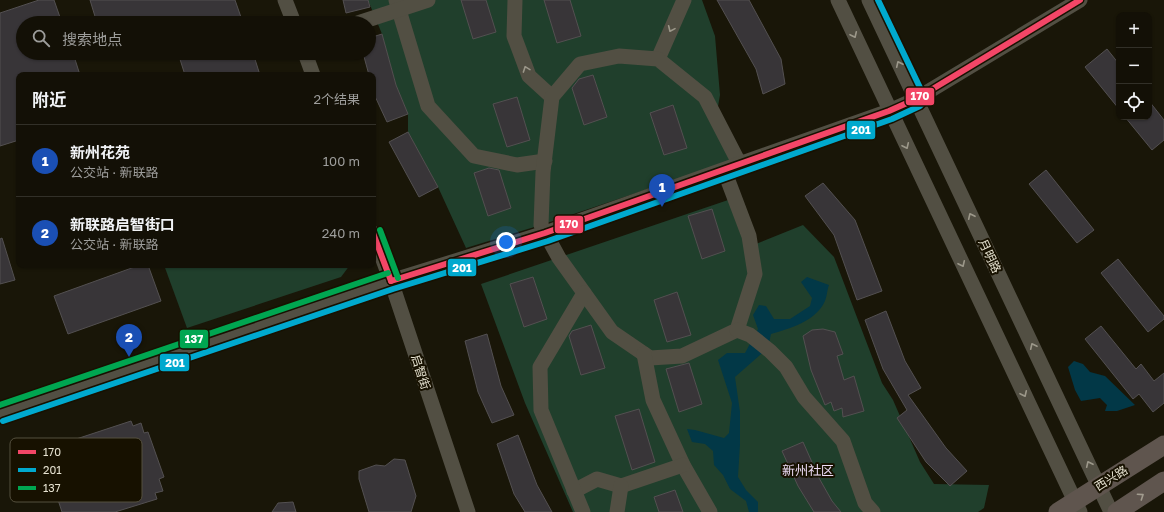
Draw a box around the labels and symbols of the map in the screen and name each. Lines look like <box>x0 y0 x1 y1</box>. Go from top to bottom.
one-way arrow <box>668 25 676 33</box>
one-way arrow <box>849 31 857 39</box>
one-way arrow <box>896 61 904 69</box>
one-way arrow <box>523 66 531 73</box>
line badge: 170 <box>905 87 935 106</box>
text: 170 <box>911 89 929 102</box>
line badge: 201 <box>846 120 876 140</box>
text: 201 <box>851 123 871 136</box>
one-way arrow <box>901 142 909 150</box>
pin: 1 <box>649 174 675 207</box>
one-way arrow <box>968 213 976 221</box>
line badge: 170 <box>554 215 584 234</box>
text: 170 <box>560 217 578 230</box>
your location <box>496 232 516 252</box>
street label: 月明路 <box>976 237 1004 275</box>
line badge: 201 <box>447 258 477 277</box>
one-way arrow <box>957 259 965 267</box>
text: 201 <box>452 261 472 274</box>
pin: 2 <box>116 324 142 357</box>
line badge: 137 <box>179 329 209 349</box>
text: 137 <box>185 332 203 345</box>
one-way arrow <box>1030 343 1038 351</box>
line badge: 201 <box>159 353 190 372</box>
street label: 启智街 <box>408 353 434 391</box>
text: 201 <box>165 356 185 369</box>
one-way arrow <box>1019 389 1027 397</box>
legend <box>10 438 142 502</box>
text: 170 <box>43 445 61 458</box>
one-way arrow <box>1086 460 1094 468</box>
district label: 新州社区 <box>782 462 834 478</box>
street label: 西兴路 <box>1092 462 1130 494</box>
text: 201 <box>43 463 62 476</box>
text: 137 <box>43 481 61 494</box>
one-way arrow <box>1136 494 1143 501</box>

